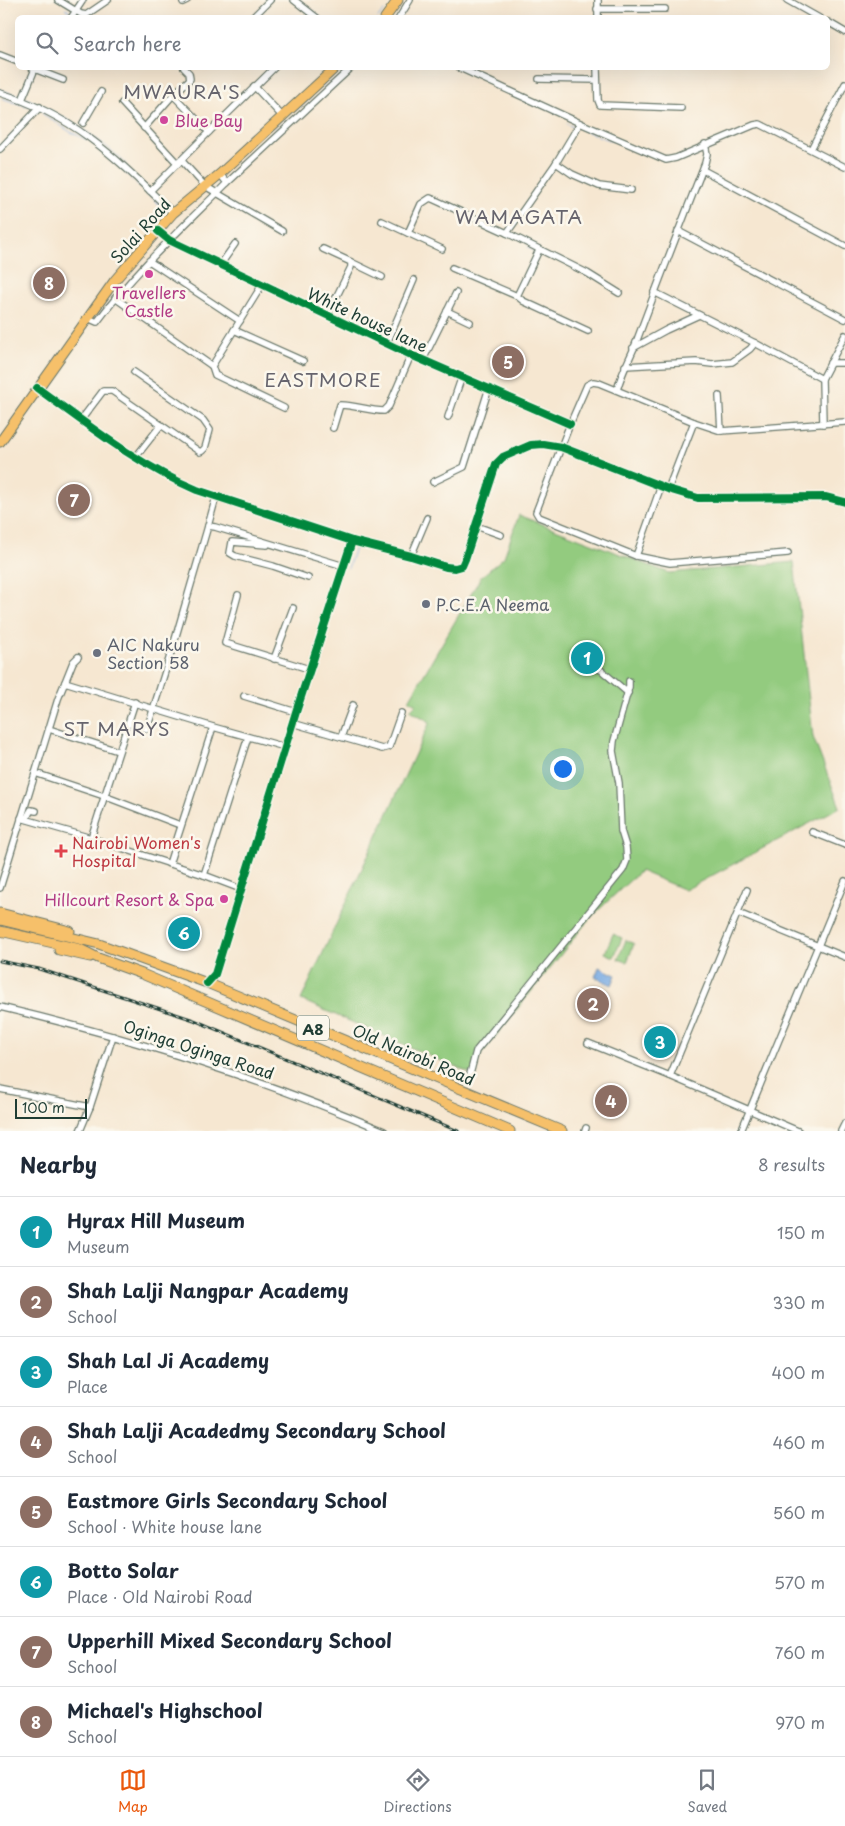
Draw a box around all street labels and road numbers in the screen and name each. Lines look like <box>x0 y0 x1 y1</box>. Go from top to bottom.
street label: Solai Road <box>104 192 176 268</box>
street label: White house lane <box>304 281 432 358</box>
street label: Oginga Oginga Road <box>120 1013 278 1085</box>
road number: A8 <box>297 1016 329 1040</box>
street label: Old Nairobi Road <box>349 1017 479 1091</box>

